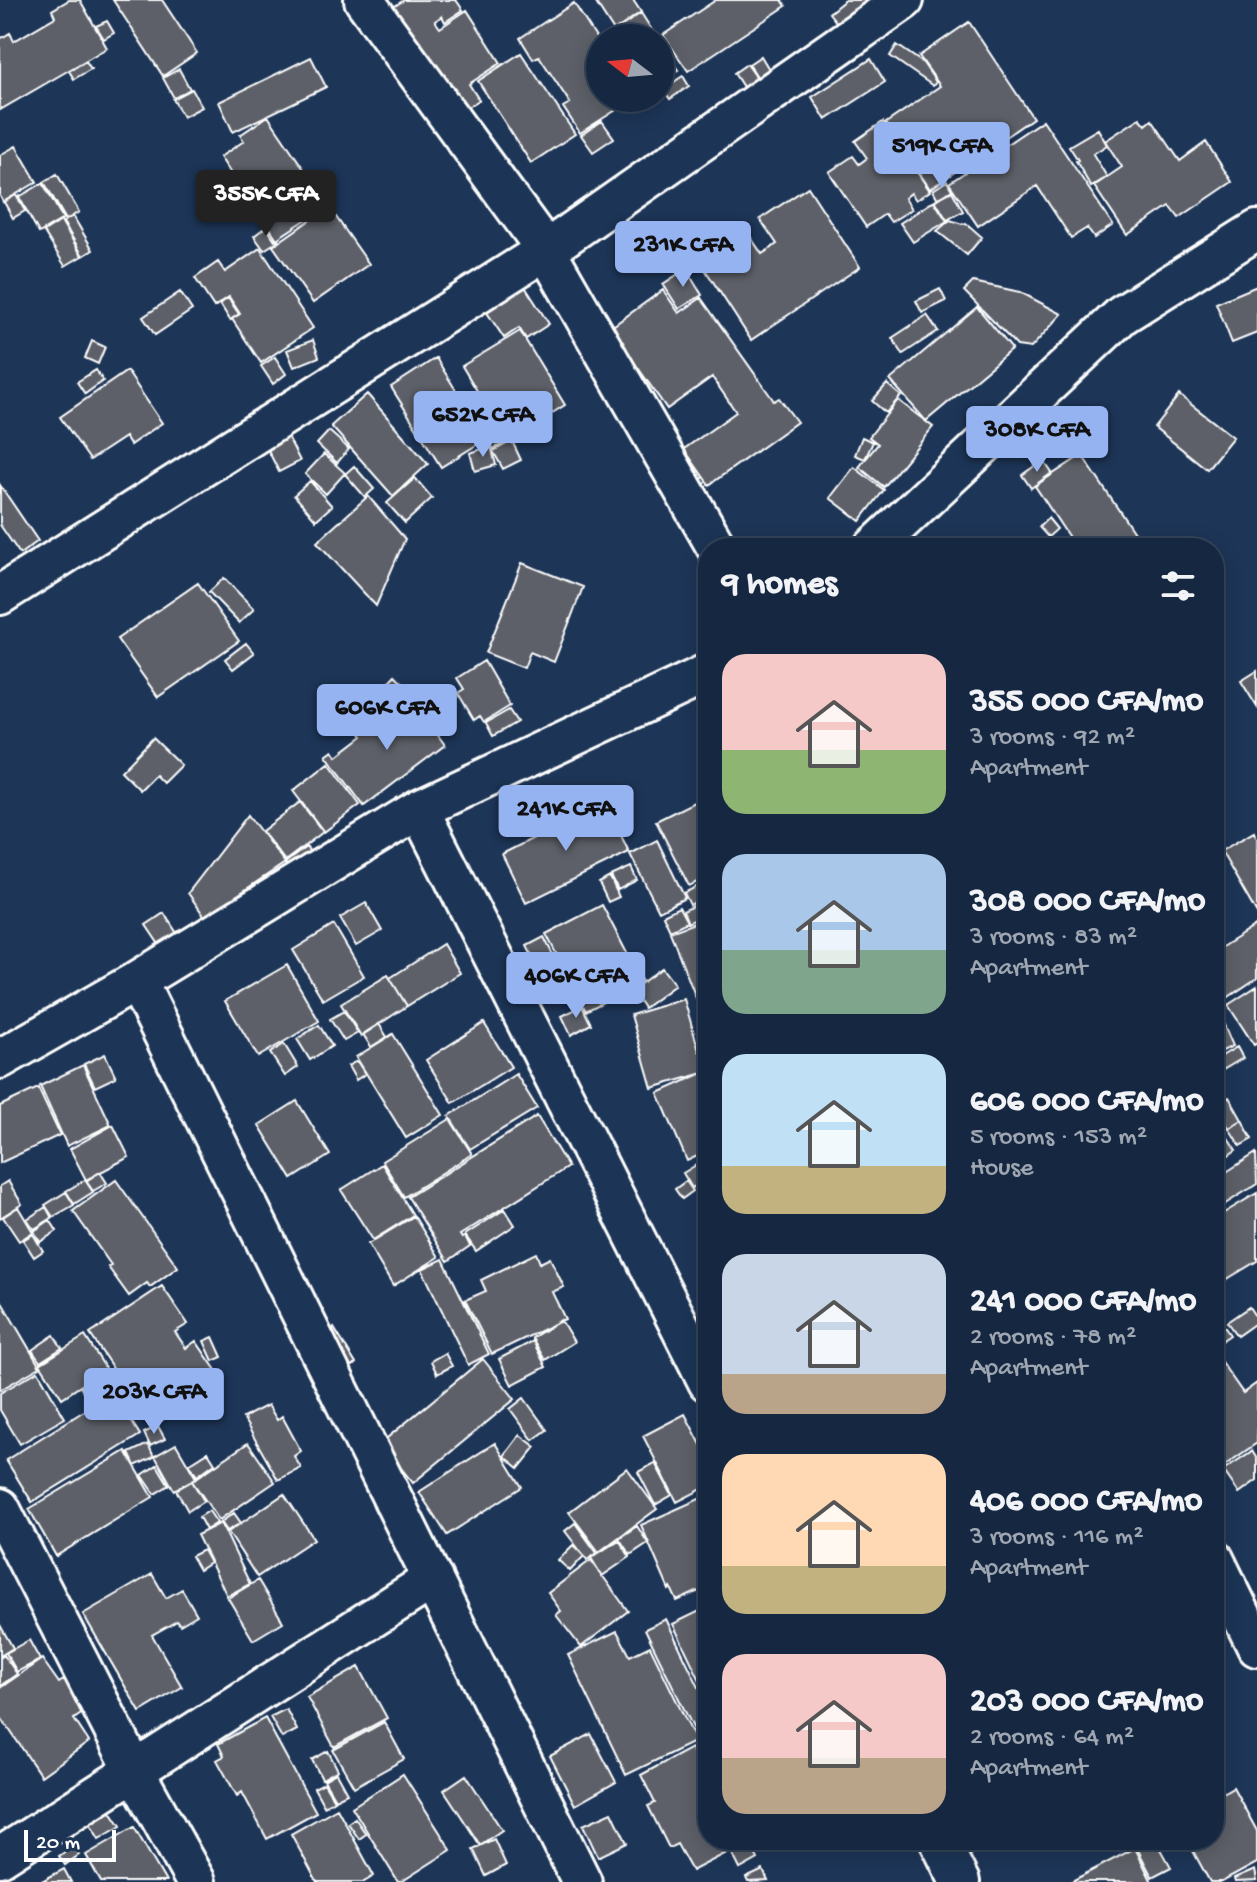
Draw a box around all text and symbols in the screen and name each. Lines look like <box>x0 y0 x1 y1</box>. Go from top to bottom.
north arrow <box>586 24 674 112</box>
map controls <box>586 24 674 112</box>
pin: 519K CFA <box>859 122 1025 190</box>
text: 519K CFA <box>892 132 992 163</box>
pin: 355K CFA <box>183 170 349 238</box>
text: 355K CFA <box>214 180 318 211</box>
pin: 231K CFA <box>600 221 766 289</box>
text: 231K CFA <box>633 231 733 262</box>
pin: 652K CFA <box>400 391 566 459</box>
text: 652K CFA <box>432 401 534 432</box>
pin: 308K CFA <box>954 406 1120 474</box>
text: 308K CFA <box>984 416 1090 447</box>
icon: filters <box>1156 564 1200 608</box>
text: 9 homes <box>722 566 837 606</box>
text: 355 000 CFA/mo <box>970 683 1203 723</box>
pin: 606K CFA <box>304 684 470 752</box>
icon: home <box>786 686 882 782</box>
text: 606K CFA <box>335 694 439 725</box>
text: 3 rooms · 92 m² <box>970 723 1135 754</box>
text: Apartment <box>970 754 1087 785</box>
pin: 241K CFA <box>483 785 649 853</box>
text: 241K CFA <box>517 795 615 826</box>
text: 308 000 CFA/mo <box>970 883 1205 923</box>
icon: home <box>786 886 882 982</box>
text: 3 rooms · 83 m² <box>970 923 1137 954</box>
pin: 406K CFA <box>493 952 659 1020</box>
text: Apartment <box>970 954 1087 985</box>
text: 406K CFA <box>524 962 628 993</box>
text: 606 000 CFA/mo <box>970 1083 1204 1123</box>
icon: home <box>786 1086 882 1182</box>
text: 5 rooms · 153 m² <box>970 1123 1147 1154</box>
text: House <box>970 1154 1034 1185</box>
text: 241 000 CFA/mo <box>970 1283 1196 1323</box>
icon: home <box>786 1286 882 1382</box>
text: 2 rooms · 78 m² <box>970 1323 1136 1354</box>
text: Apartment <box>970 1354 1087 1385</box>
pin: 203K CFA <box>71 1368 237 1436</box>
text: 203K CFA <box>102 1378 206 1409</box>
text: 406 000 CFA/mo <box>970 1483 1203 1523</box>
icon: home <box>786 1486 882 1582</box>
text: 3 rooms · 116 m² <box>970 1523 1143 1554</box>
text: Apartment <box>970 1554 1087 1585</box>
text: 203 000 CFA/mo <box>970 1683 1204 1723</box>
icon: home <box>786 1686 882 1782</box>
text: 2 rooms · 64 m² <box>970 1723 1134 1754</box>
text: Apartment <box>970 1754 1087 1785</box>
scale bar <box>24 1826 116 1862</box>
text: 20 m <box>36 1831 80 1857</box>

